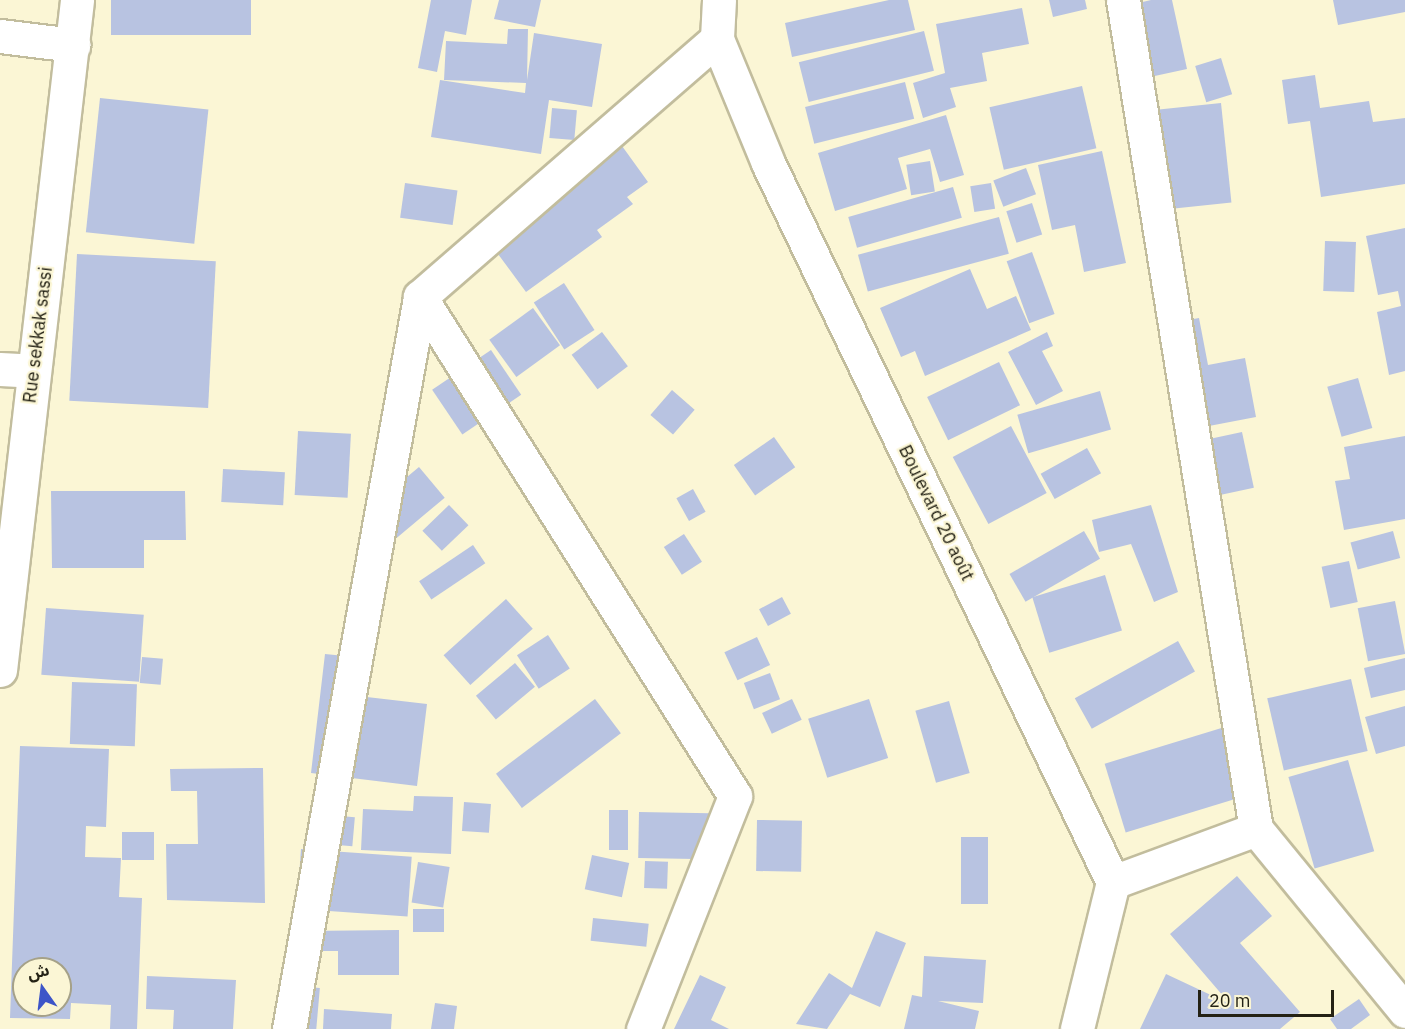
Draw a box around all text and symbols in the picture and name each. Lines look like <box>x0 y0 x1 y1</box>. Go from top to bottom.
street label: Rue sekkak sassi <box>19 266 57 404</box>
street label: Boulevard 20 août <box>894 442 978 584</box>
north arrow <box>12 957 72 1017</box>
text: ش <box>25 959 51 984</box>
scale bar <box>1201 978 1338 1016</box>
text: 20 m <box>1209 989 1251 1012</box>

